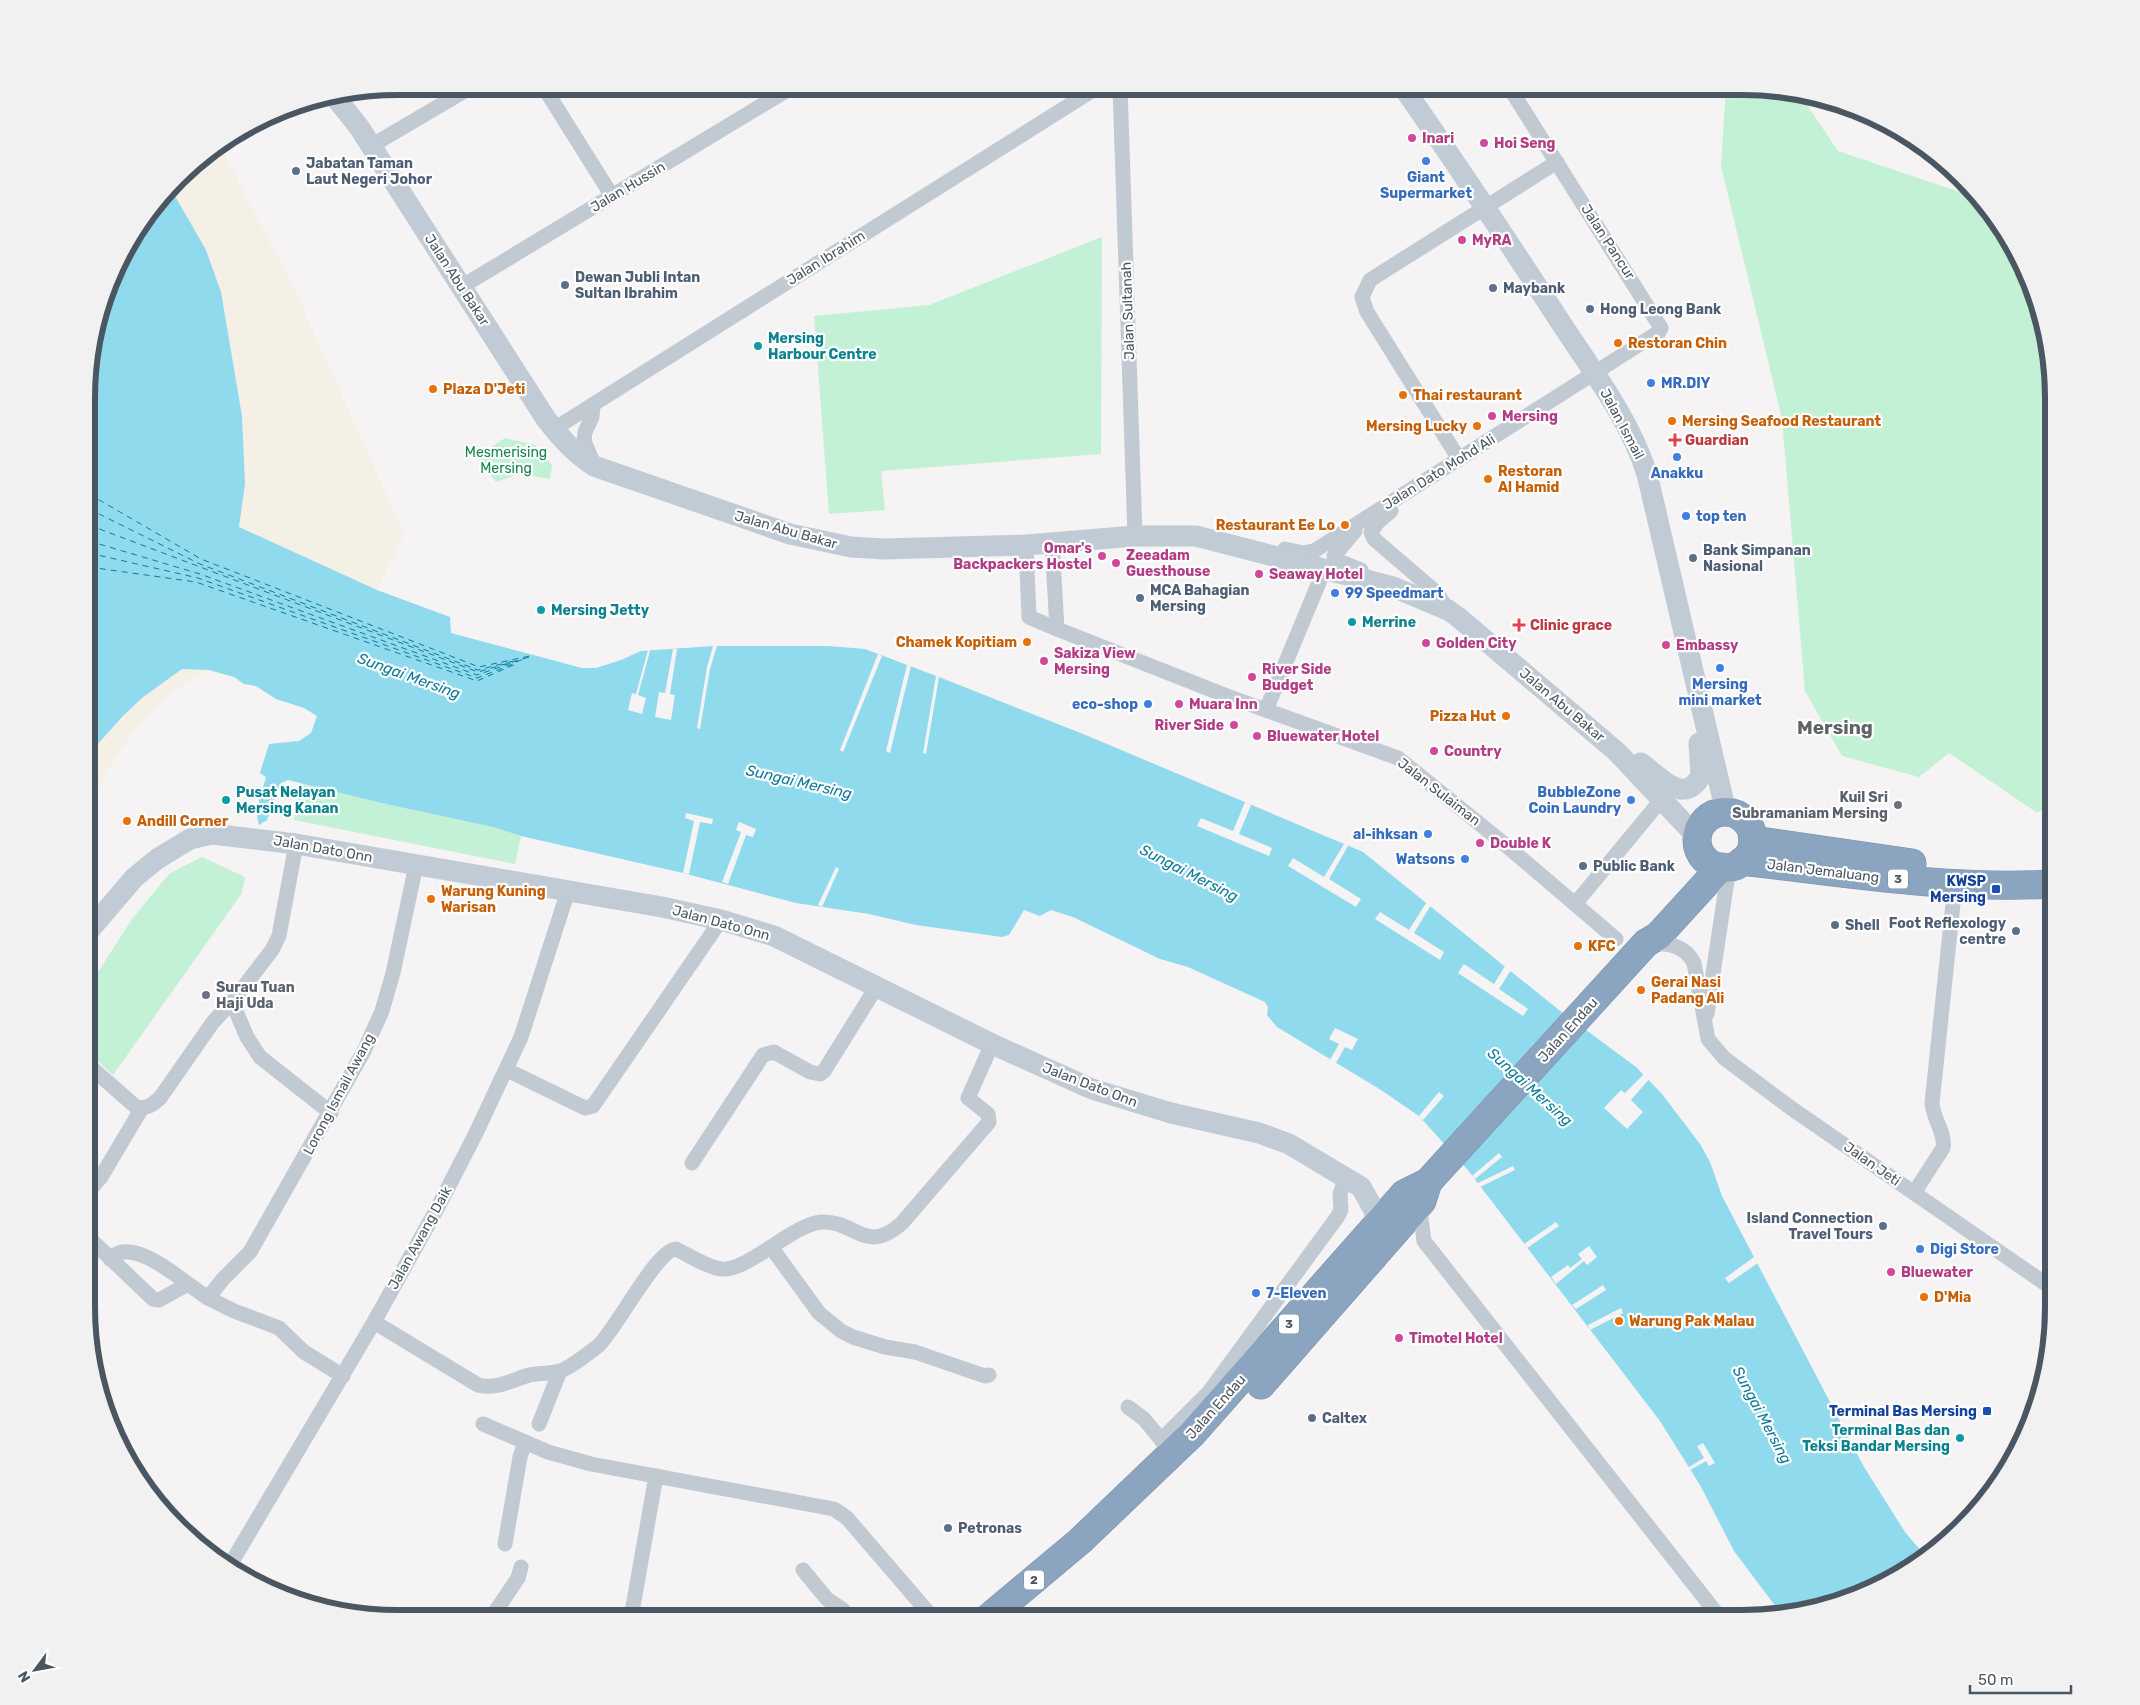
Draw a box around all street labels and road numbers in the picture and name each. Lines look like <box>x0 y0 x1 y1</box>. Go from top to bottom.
street label: Jalan Hussin <box>588 158 668 216</box>
street label: Jalan Pancur <box>1577 201 1639 283</box>
street label: Jalan Ibrahim <box>784 227 868 289</box>
street label: Jalan Abu Bakar <box>421 231 493 330</box>
street label: Jalan Sultanah <box>1118 262 1138 360</box>
street label: Jalan Ismail <box>1596 386 1648 462</box>
street label: Jalan Dato Mohd Ali <box>1380 431 1498 513</box>
street label: Jalan Abu Bakar <box>733 507 840 553</box>
street label: Jalan Abu Bakar <box>1516 664 1609 746</box>
street label: Jalan Sulaiman <box>1394 755 1484 829</box>
street label: Jalan Dato Onn <box>272 832 374 866</box>
street label: Jalan Jemaluang <box>1766 856 1880 886</box>
road number: 3 <box>1888 870 1908 889</box>
street label: Jalan Dato Onn <box>670 902 772 944</box>
street label: Jalan Endau <box>1535 994 1601 1066</box>
street label: Lorong Ismail Awang <box>300 1030 378 1158</box>
street label: Jalan Dato Onn <box>1040 1059 1140 1111</box>
street label: Jalan Jeti <box>1840 1138 1904 1190</box>
street label: Jalan Awang Daik <box>385 1183 456 1293</box>
road number: 3 <box>1279 1315 1299 1334</box>
street label: Jalan Endau <box>1183 1371 1249 1443</box>
road number: 2 <box>1024 1570 1044 1590</box>

